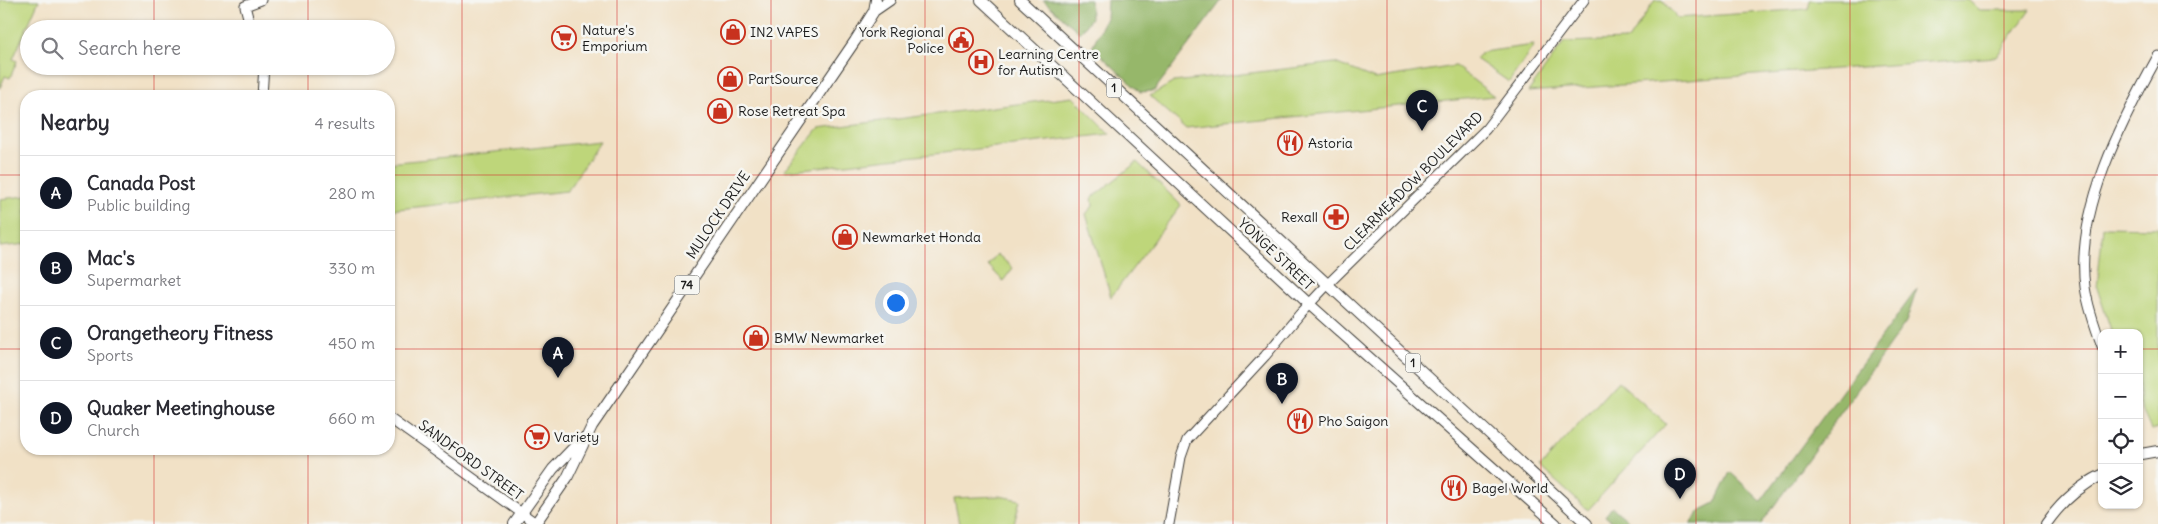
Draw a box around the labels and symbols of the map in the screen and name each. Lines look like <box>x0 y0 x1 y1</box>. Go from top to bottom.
shop icon: IN2 VAPES <box>720 19 746 45</box>
place label: Nature's Emporium <box>582 21 648 55</box>
place label: IN2 VAPES <box>750 23 819 41</box>
place label: York Regional Police <box>859 23 944 57</box>
supermarket icon: Nature's Emporium <box>551 25 577 51</box>
public building icon: York Regional Police <box>948 27 974 53</box>
place label: Learning Centre for Autism <box>998 45 1099 79</box>
hospital icon: Learning Centre for Autism <box>968 49 994 75</box>
shop icon: PartSource <box>717 66 743 92</box>
place label: PartSource <box>748 70 818 88</box>
road number: 1 <box>1106 78 1122 98</box>
pin: C <box>1406 90 1438 131</box>
shop icon: Rose Retreat Spa <box>707 98 733 124</box>
place label: Rose Retreat Spa <box>738 102 845 120</box>
street label: CLEARMEADOW BOULEVARD <box>1339 107 1487 255</box>
restaurant icon: Astoria <box>1277 130 1303 156</box>
place label: Astoria <box>1308 134 1353 152</box>
street label: MULOCK DRIVE <box>682 168 754 262</box>
pharmacy icon: Rexall <box>1323 204 1349 230</box>
place label: Rexall <box>1281 208 1318 226</box>
street label: YONGE STREET <box>1234 214 1318 294</box>
shop icon: Newmarket Honda <box>832 224 858 250</box>
place label: Newmarket Honda <box>862 228 981 246</box>
road number: 74 <box>674 276 700 294</box>
your location <box>883 290 909 316</box>
shop icon: BMW Newmarket <box>743 325 769 351</box>
place label: BMW Newmarket <box>774 329 884 347</box>
pin: A <box>542 337 574 378</box>
road number: 1 <box>1406 353 1420 372</box>
pin: B <box>1266 363 1298 404</box>
restaurant icon: Pho Saigon <box>1287 408 1313 434</box>
place label: Pho Saigon <box>1318 412 1388 430</box>
street label: SANDFORD STREET <box>415 416 527 504</box>
supermarket icon: Variety <box>524 424 550 450</box>
place label: Variety <box>554 428 599 446</box>
pin: D <box>1664 458 1696 499</box>
restaurant icon: Bagel World <box>1441 475 1467 501</box>
place label: Bagel World <box>1472 479 1548 497</box>

